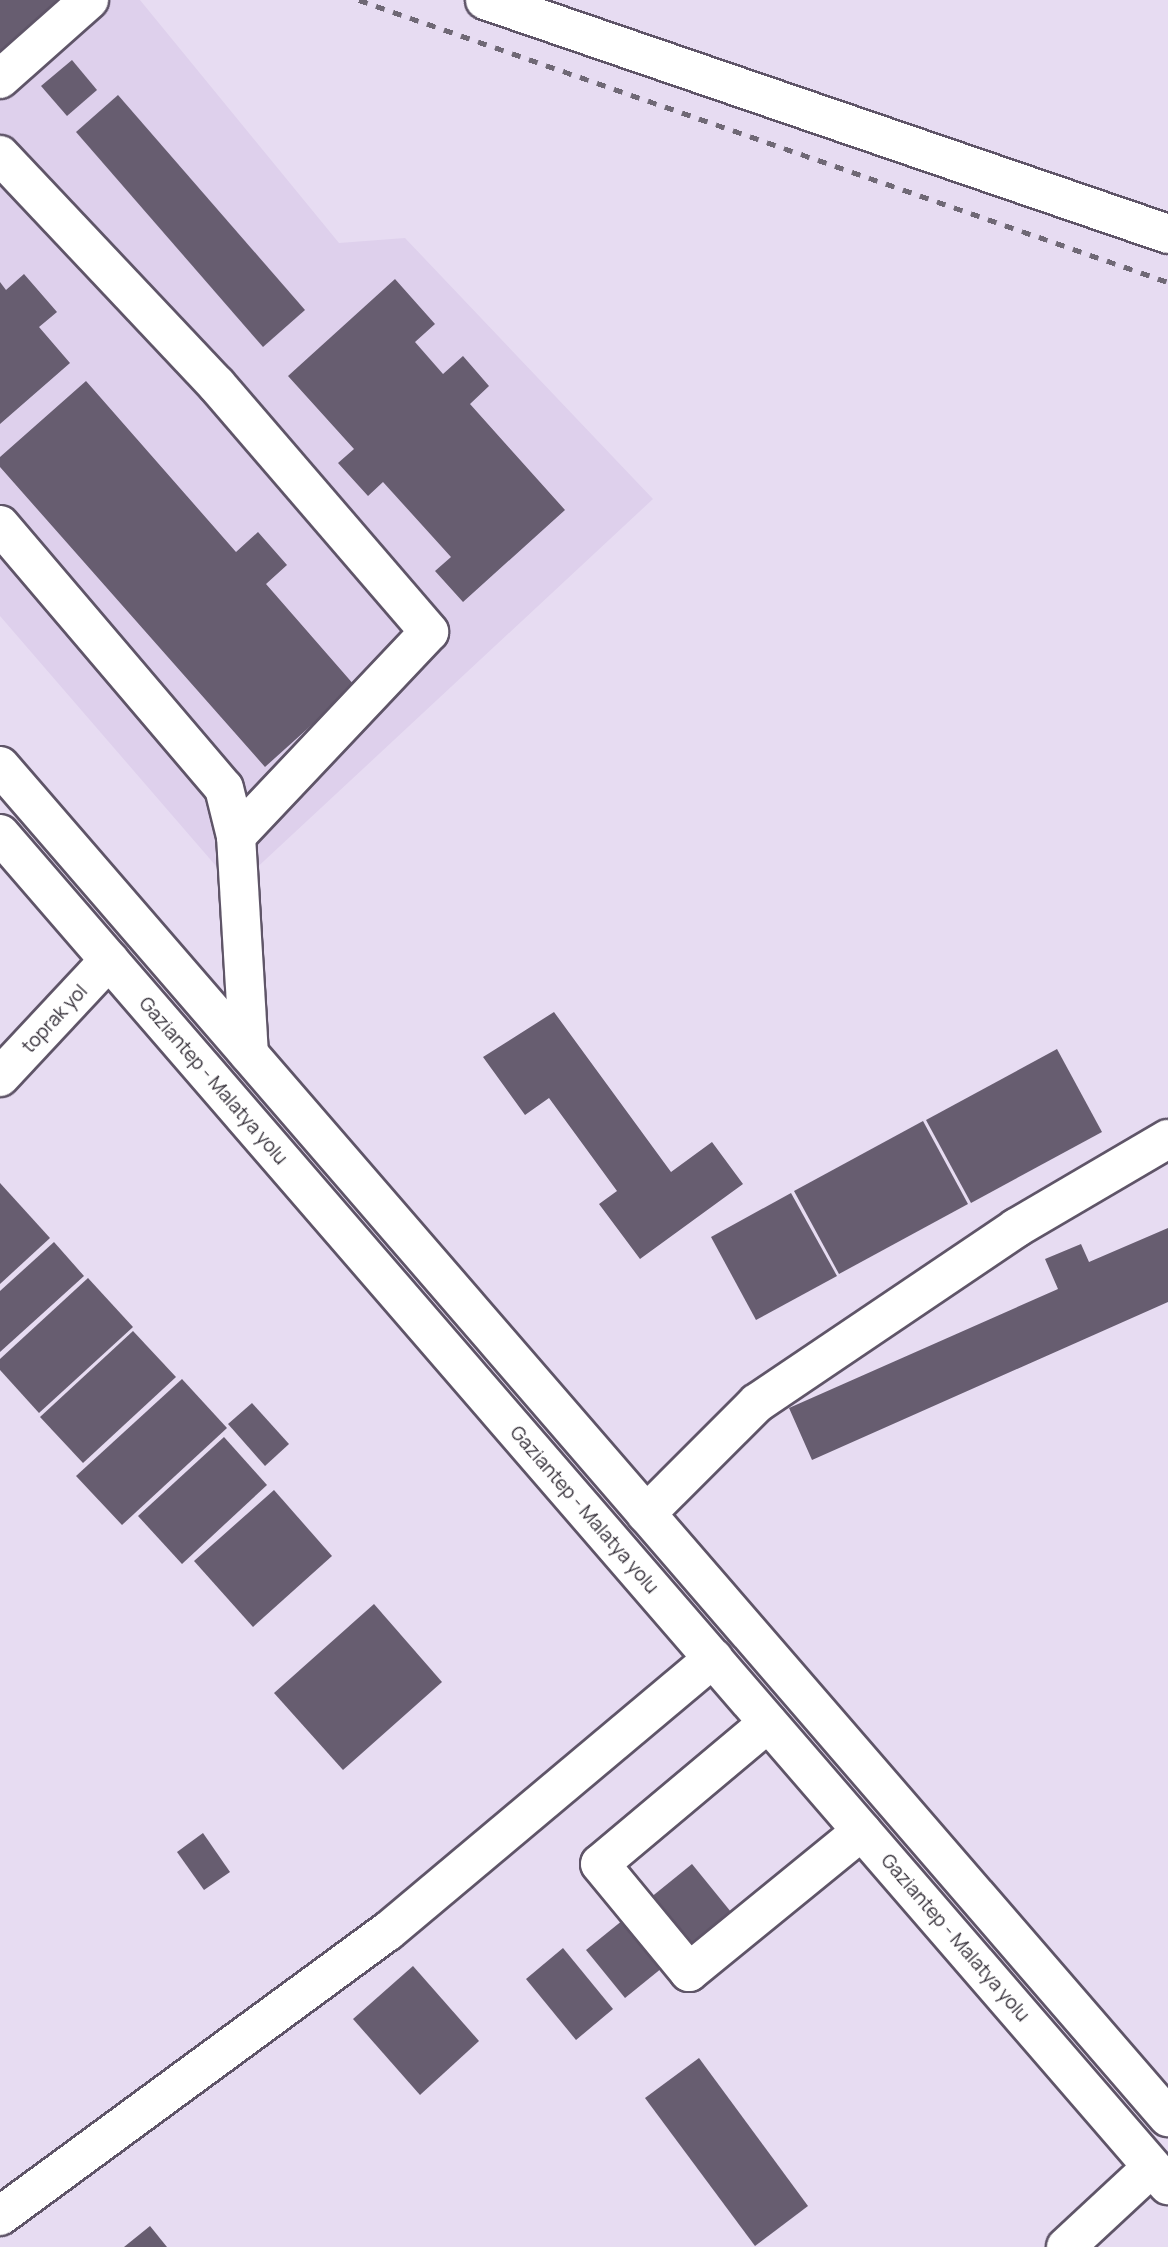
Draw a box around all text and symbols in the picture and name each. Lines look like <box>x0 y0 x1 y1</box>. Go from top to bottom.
street label: toprak yol <box>18 980 92 1058</box>
street label: Gaziantep - Malatya yolu <box>134 993 292 1169</box>
street label: Gaziantep - Malatya yolu <box>505 1422 663 1598</box>
street label: Gaziantep - Malatya yolu <box>876 1850 1034 2026</box>

